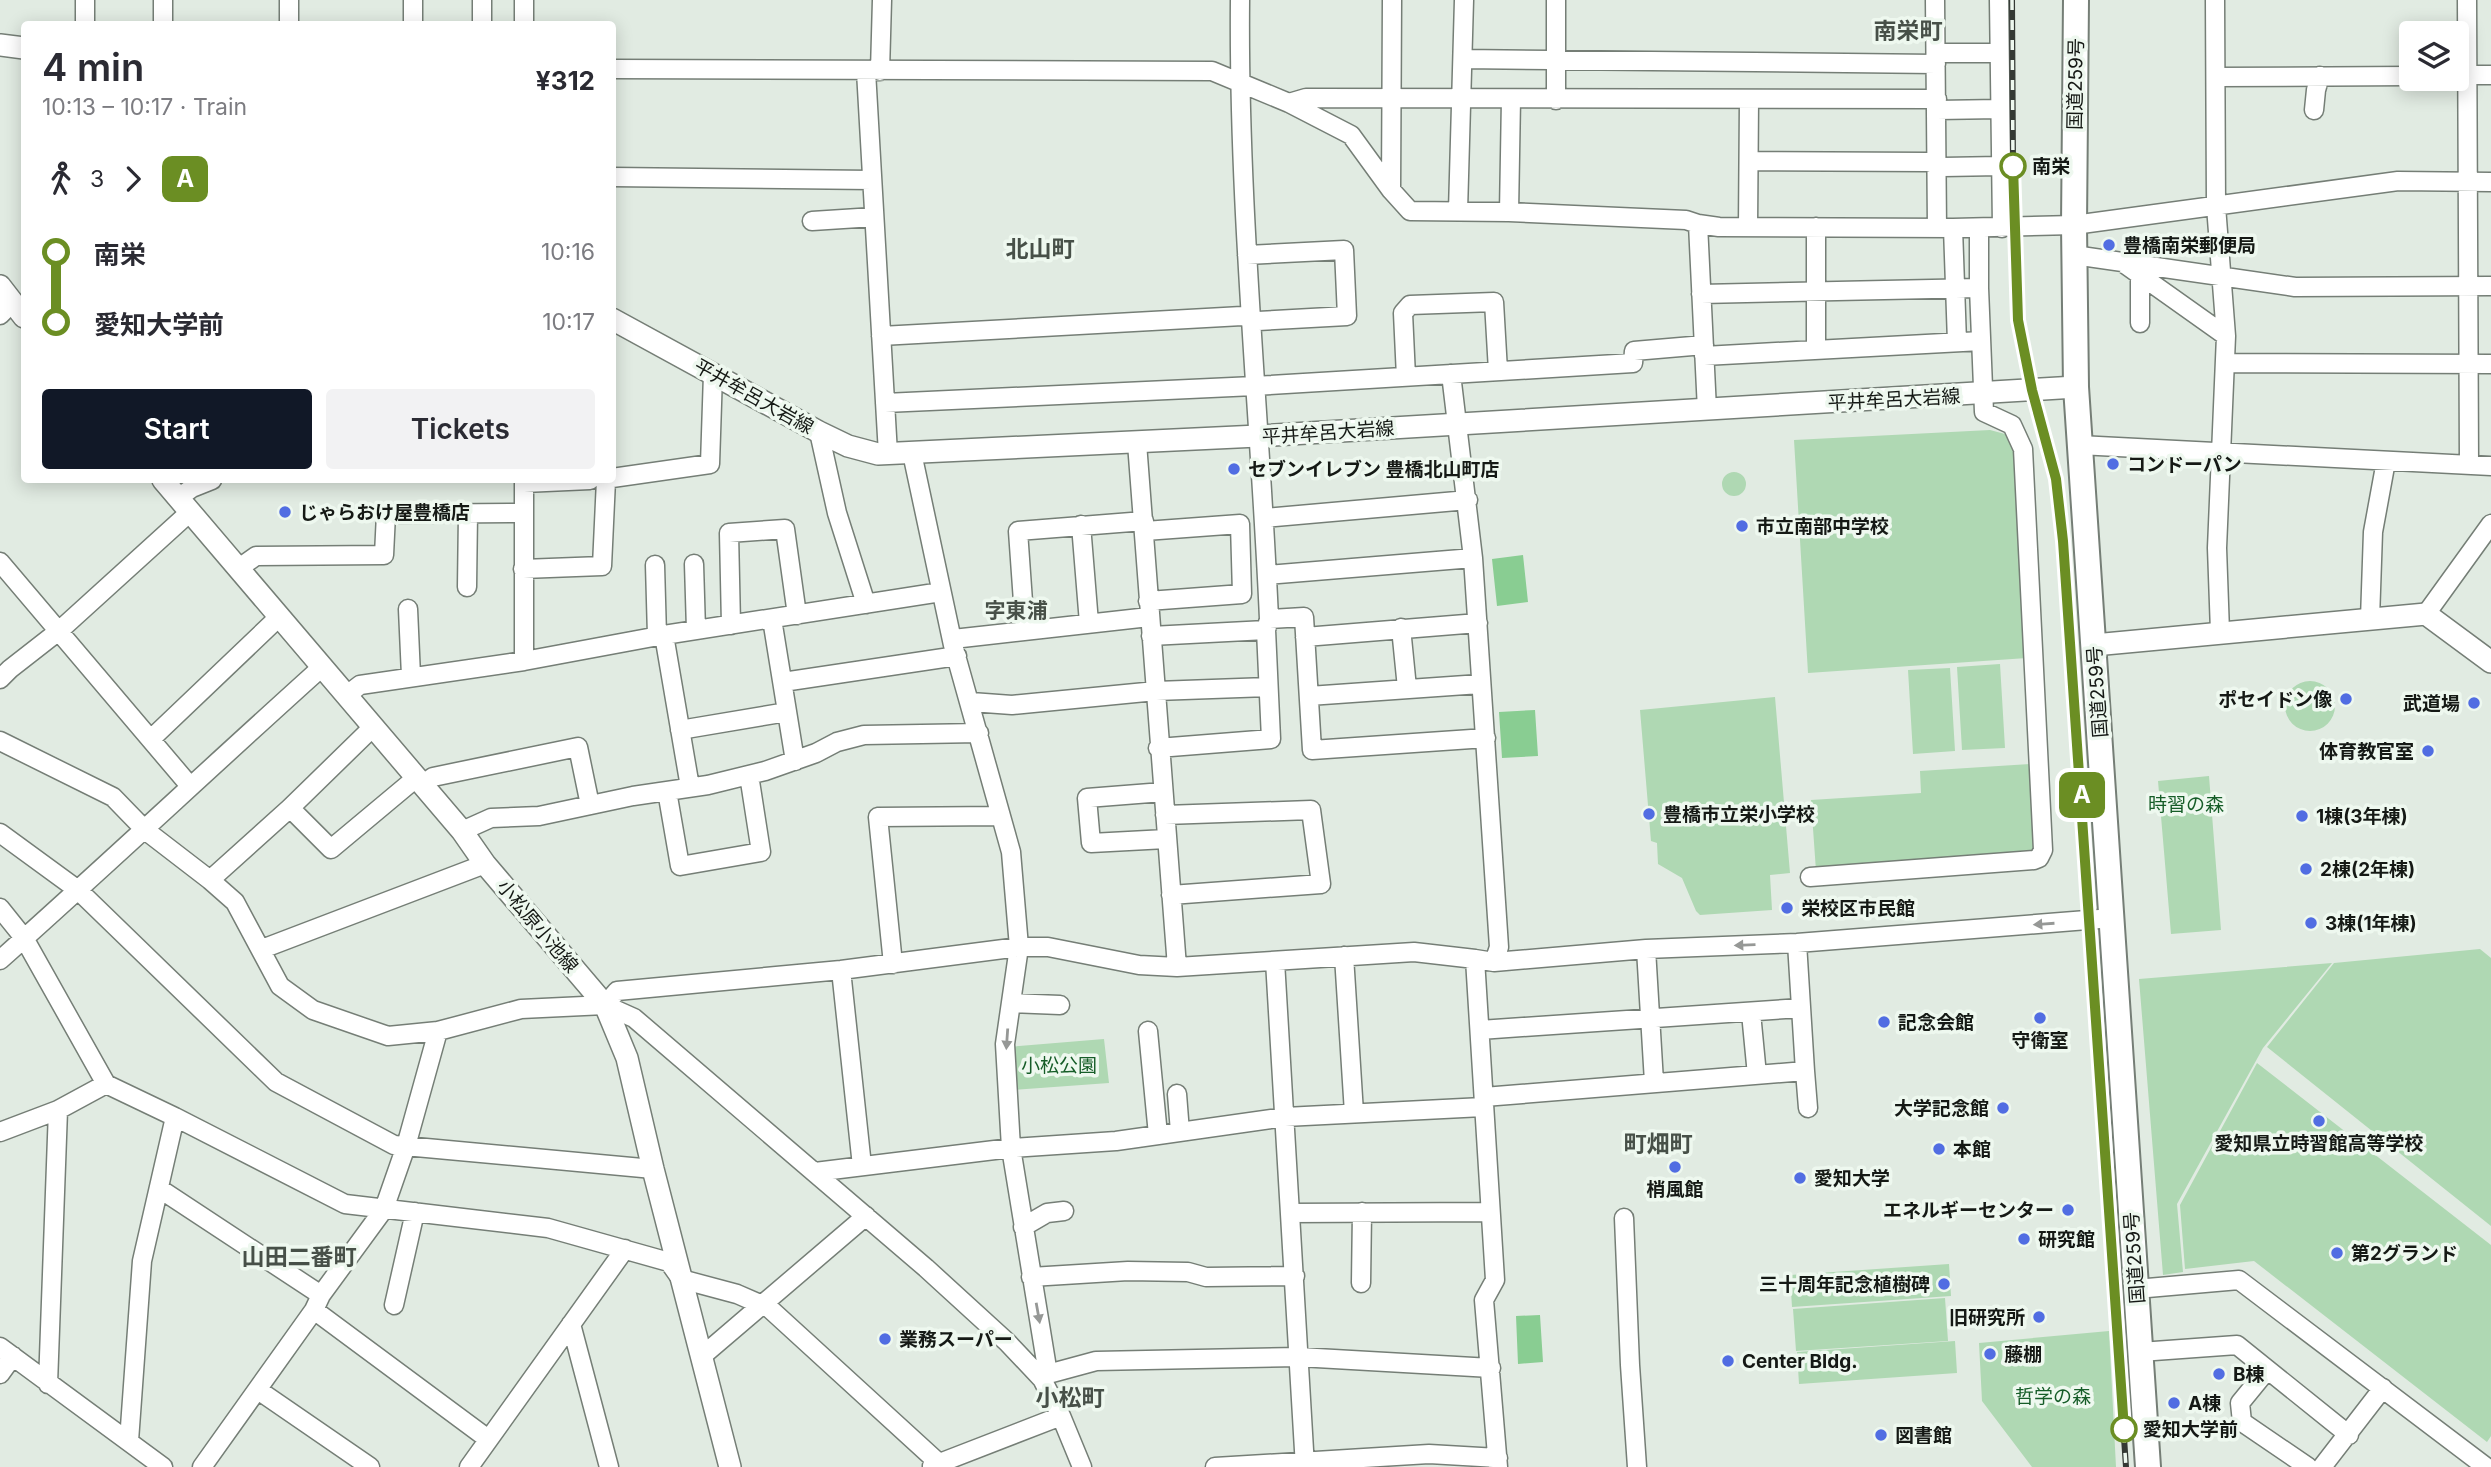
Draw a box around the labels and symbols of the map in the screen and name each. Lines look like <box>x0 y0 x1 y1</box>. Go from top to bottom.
district label: 南栄町 <box>1874 17 1943 45</box>
street label: 国道259号 <box>2063 38 2088 130</box>
marker: 南栄 <box>2000 153 2026 179</box>
place label: 南栄 <box>2032 155 2070 178</box>
place label: 豊橋南栄郵便局 <box>2123 234 2256 257</box>
district label: 北山町 <box>1006 235 1075 263</box>
marker: 豊橋南栄郵便局 <box>2101 237 2117 253</box>
street label: 平井牟呂大岩線 <box>690 354 818 439</box>
street label: 平井牟呂大岩線 <box>1827 385 1961 414</box>
street label: 平井牟呂大岩線 <box>1261 416 1395 449</box>
place label: コンドーパン <box>2127 453 2242 476</box>
marker: コンドーパン <box>2105 456 2121 472</box>
place label: セブンイレブン 豊橋北山町店 <box>1248 458 1500 481</box>
marker: セブンイレブン 豊橋北山町店 <box>1226 461 1242 477</box>
place label: じゃらおけ屋豊橋店 <box>299 501 470 524</box>
marker: じゃらおけ屋豊橋店 <box>277 504 293 520</box>
place label: 市立南部中学校 <box>1756 515 1889 538</box>
marker: 市立南部中学校 <box>1734 518 1750 534</box>
district label: 字東浦 <box>985 598 1048 623</box>
street label: 国道259号 <box>2083 645 2112 739</box>
place label: ポセイドン像 <box>2218 688 2332 711</box>
marker: ポセイドン像 <box>2338 691 2354 707</box>
place label: 武道場 <box>2403 692 2460 715</box>
marker: 武道場 <box>2466 695 2482 711</box>
place label: 体育教官室 <box>2319 740 2414 763</box>
marker: 体育教官室 <box>2420 743 2436 759</box>
line badge: A <box>2059 772 2105 818</box>
park label: 時習の森 <box>2148 793 2224 816</box>
place label: 豊橋市立栄小学校 <box>1663 803 1815 826</box>
place label: 1棟(3年棟) <box>2316 805 2408 828</box>
marker: 豊橋市立栄小学校 <box>1641 806 1657 822</box>
marker: 1棟(3年棟) <box>2294 808 2310 824</box>
place label: 2棟(2年棟) <box>2320 858 2415 881</box>
marker: 2棟(2年棟) <box>2298 861 2314 877</box>
street label: 小松原小池線 <box>492 875 583 977</box>
place label: 栄校区市民館 <box>1801 897 1915 920</box>
marker: 栄校区市民館 <box>1779 900 1795 916</box>
place label: 3棟(1年棟) <box>2325 912 2417 935</box>
marker: 3棟(1年棟) <box>2303 915 2319 931</box>
one-way arrow <box>2033 919 2055 930</box>
one-way arrow <box>1734 939 1756 950</box>
marker: 守衛室 <box>2032 1010 2048 1026</box>
place label: 記念会館 <box>1898 1011 1974 1034</box>
marker: 記念会館 <box>1876 1014 1892 1030</box>
one-way arrow <box>1001 1028 1012 1050</box>
place label: 守衛室 <box>2011 1029 2069 1052</box>
park label: 小松公園 <box>1021 1054 1097 1077</box>
place label: 大学記念館 <box>1894 1097 1989 1120</box>
marker: 大学記念館 <box>1995 1100 2011 1116</box>
marker: 愛知県立時習館高等学校 <box>2311 1113 2327 1129</box>
district label: 町畑町 <box>1624 1130 1693 1158</box>
place label: 愛知県立時習館高等学校 <box>2214 1132 2424 1155</box>
place label: 本館 <box>1953 1138 1991 1161</box>
marker: 本館 <box>1931 1141 1947 1157</box>
marker: 梢風館 <box>1667 1159 1683 1175</box>
place label: 愛知大学 <box>1814 1167 1890 1190</box>
marker: 愛知大学 <box>1792 1170 1808 1186</box>
place label: 梢風館 <box>1646 1178 1704 1201</box>
place label: エネルギーセンター <box>1883 1199 2054 1222</box>
marker: エネルギーセンター <box>2060 1202 2076 1218</box>
street label: 国道259号 <box>2120 1211 2149 1305</box>
place label: 研究館 <box>2038 1228 2095 1251</box>
marker: 研究館 <box>2016 1231 2032 1247</box>
place label: 第2グランド <box>2351 1242 2458 1265</box>
district label: 山田二番町 <box>242 1243 357 1271</box>
marker: 第2グランド <box>2329 1245 2345 1261</box>
place label: 三十周年記念植樹碑 <box>1759 1273 1930 1296</box>
marker: 三十周年記念植樹碑 <box>1936 1276 1952 1292</box>
one-way arrow <box>1033 1302 1044 1324</box>
place label: 旧研究所 <box>1949 1306 2025 1329</box>
marker: 旧研究所 <box>2031 1309 2047 1325</box>
place label: 業務スーパー <box>899 1328 1013 1351</box>
marker: 業務スーパー <box>877 1331 893 1347</box>
place label: 藤棚 <box>2004 1343 2042 1366</box>
marker: 藤棚 <box>1982 1346 1998 1362</box>
place label: Center Bldg. <box>1742 1350 1858 1373</box>
marker: Center Bldg. <box>1720 1353 1736 1369</box>
place label: B棟 <box>2233 1363 2265 1386</box>
marker: B棟 <box>2211 1366 2227 1382</box>
district label: 小松町 <box>1036 1384 1105 1412</box>
park label: 哲学の森 <box>2015 1385 2091 1408</box>
place label: A棟 <box>2188 1392 2221 1415</box>
marker: A棟 <box>2166 1395 2182 1411</box>
marker: 愛知大学前 <box>2111 1416 2137 1442</box>
place label: 愛知大学前 <box>2143 1418 2238 1441</box>
place label: 図書館 <box>1895 1424 1952 1447</box>
marker: 図書館 <box>1873 1427 1889 1443</box>

